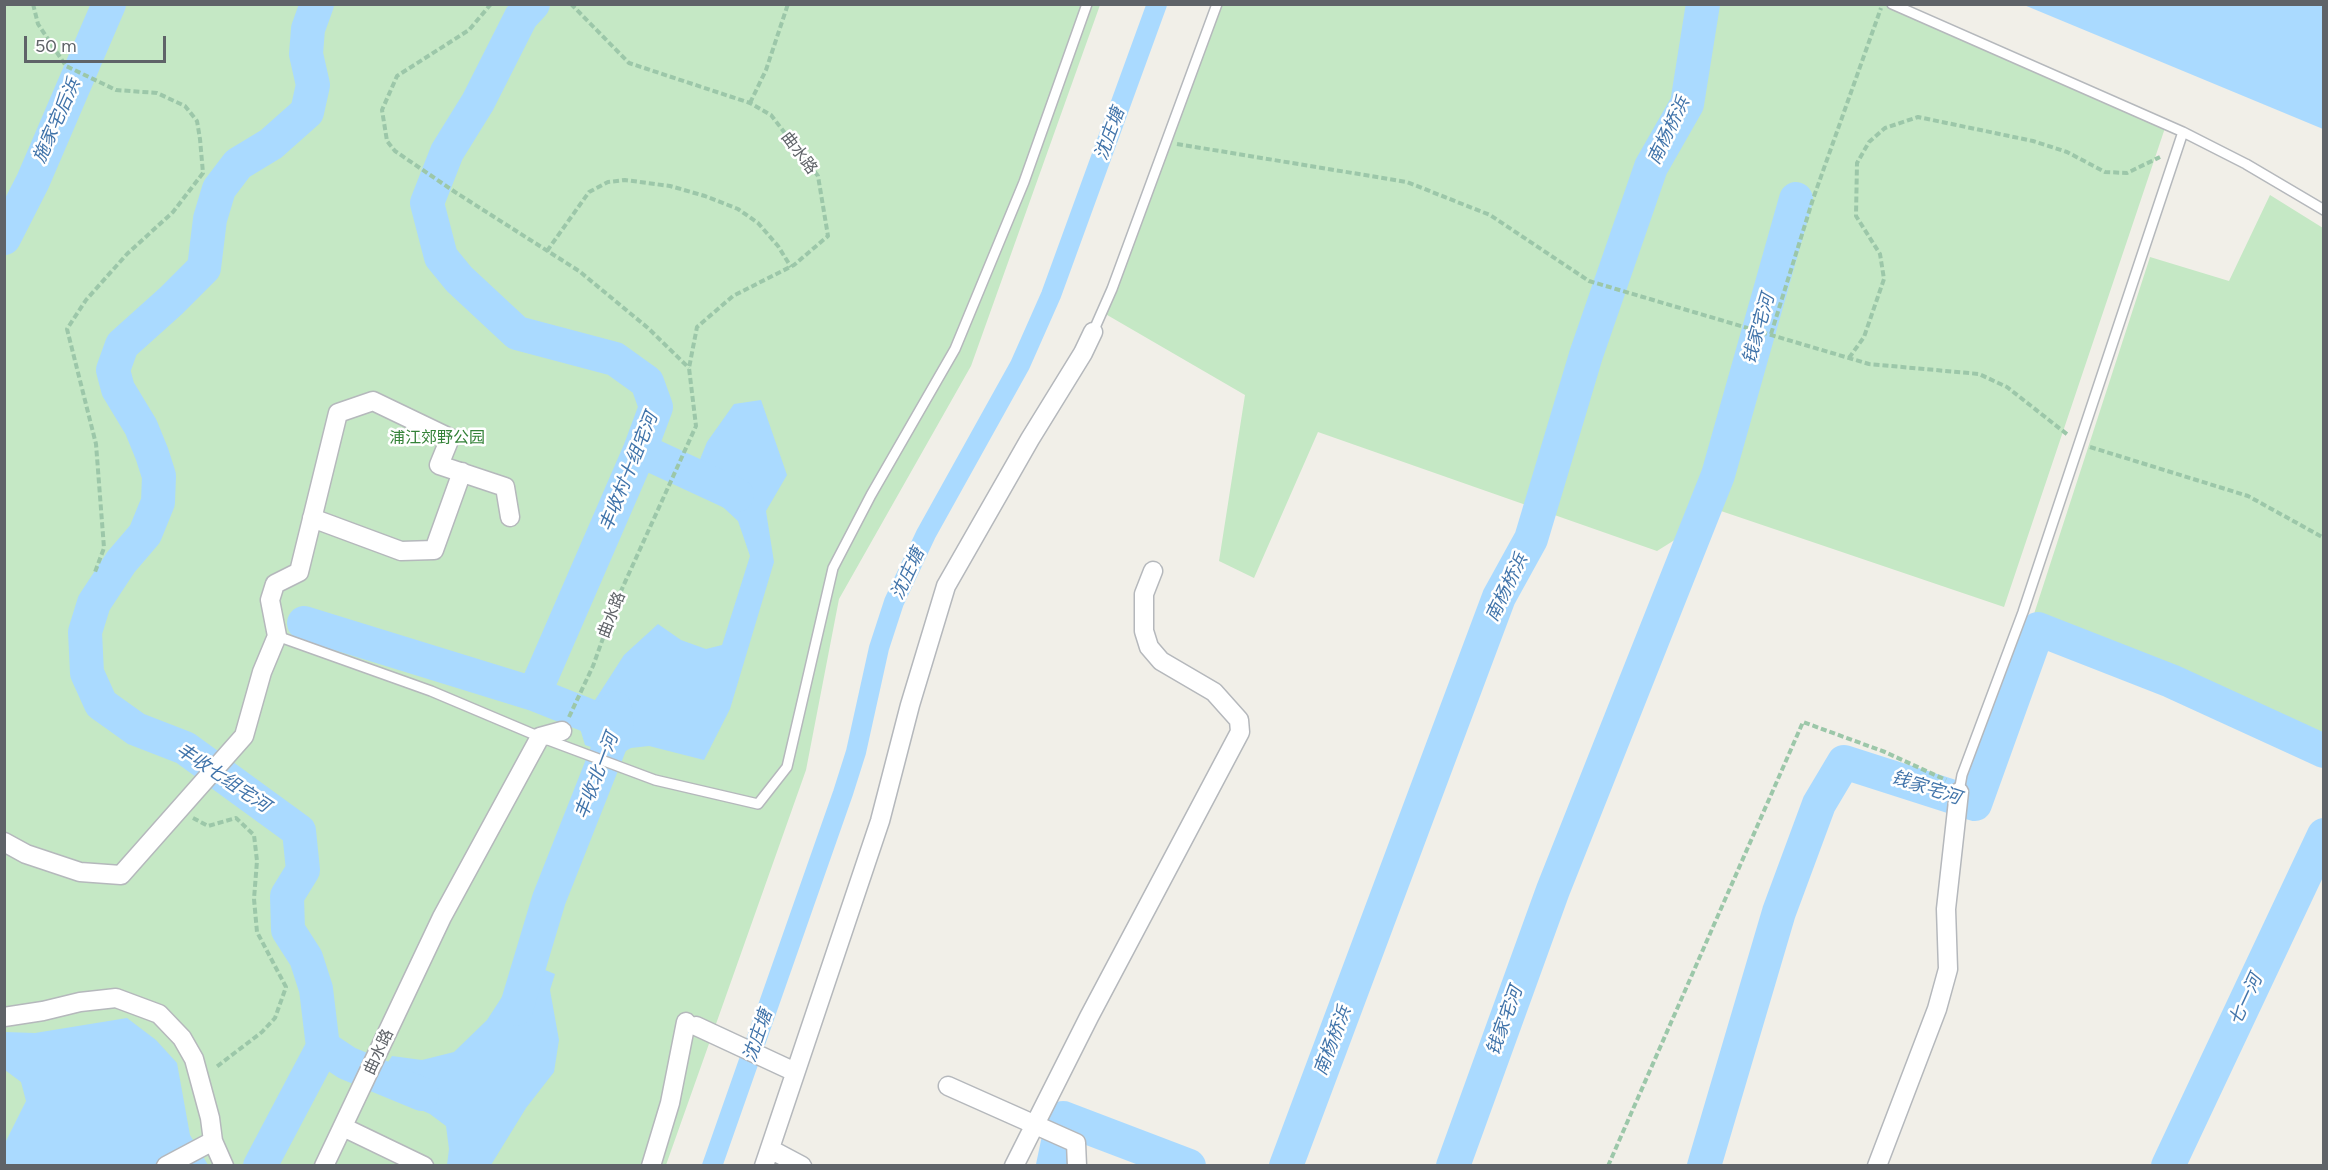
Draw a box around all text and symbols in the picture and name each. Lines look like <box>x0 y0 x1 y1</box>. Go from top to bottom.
scale bar <box>27 24 170 62</box>
text: 50 m <box>35 35 77 57</box>
water label: 施家宅后浜 <box>29 75 85 167</box>
water label: 南杨桥浜 <box>1644 94 1694 168</box>
water label: 沈庄塘 <box>1091 105 1129 163</box>
street label: 曲水路 <box>777 128 821 178</box>
water label: 钱家宅河 <box>1739 291 1779 367</box>
water label: 丰收村十组宅河 <box>595 410 663 534</box>
park label: 浦江郊野公园 <box>389 428 485 448</box>
water label: 沈庄塘 <box>887 545 929 603</box>
water label: 南杨桥浜 <box>1482 551 1532 625</box>
street label: 曲水路 <box>594 589 630 641</box>
water label: 丰收北一河 <box>571 730 623 822</box>
water label: 丰收七组宅河 <box>172 739 274 817</box>
water label: 钱家宅河 <box>1888 767 1964 809</box>
water label: 七一河 <box>2225 971 2267 1029</box>
water label: 钱家宅河 <box>1483 983 1527 1059</box>
water label: 南杨桥浜 <box>1310 1004 1356 1078</box>
water label: 沈庄塘 <box>739 1007 777 1065</box>
street label: 曲水路 <box>360 1026 398 1078</box>

